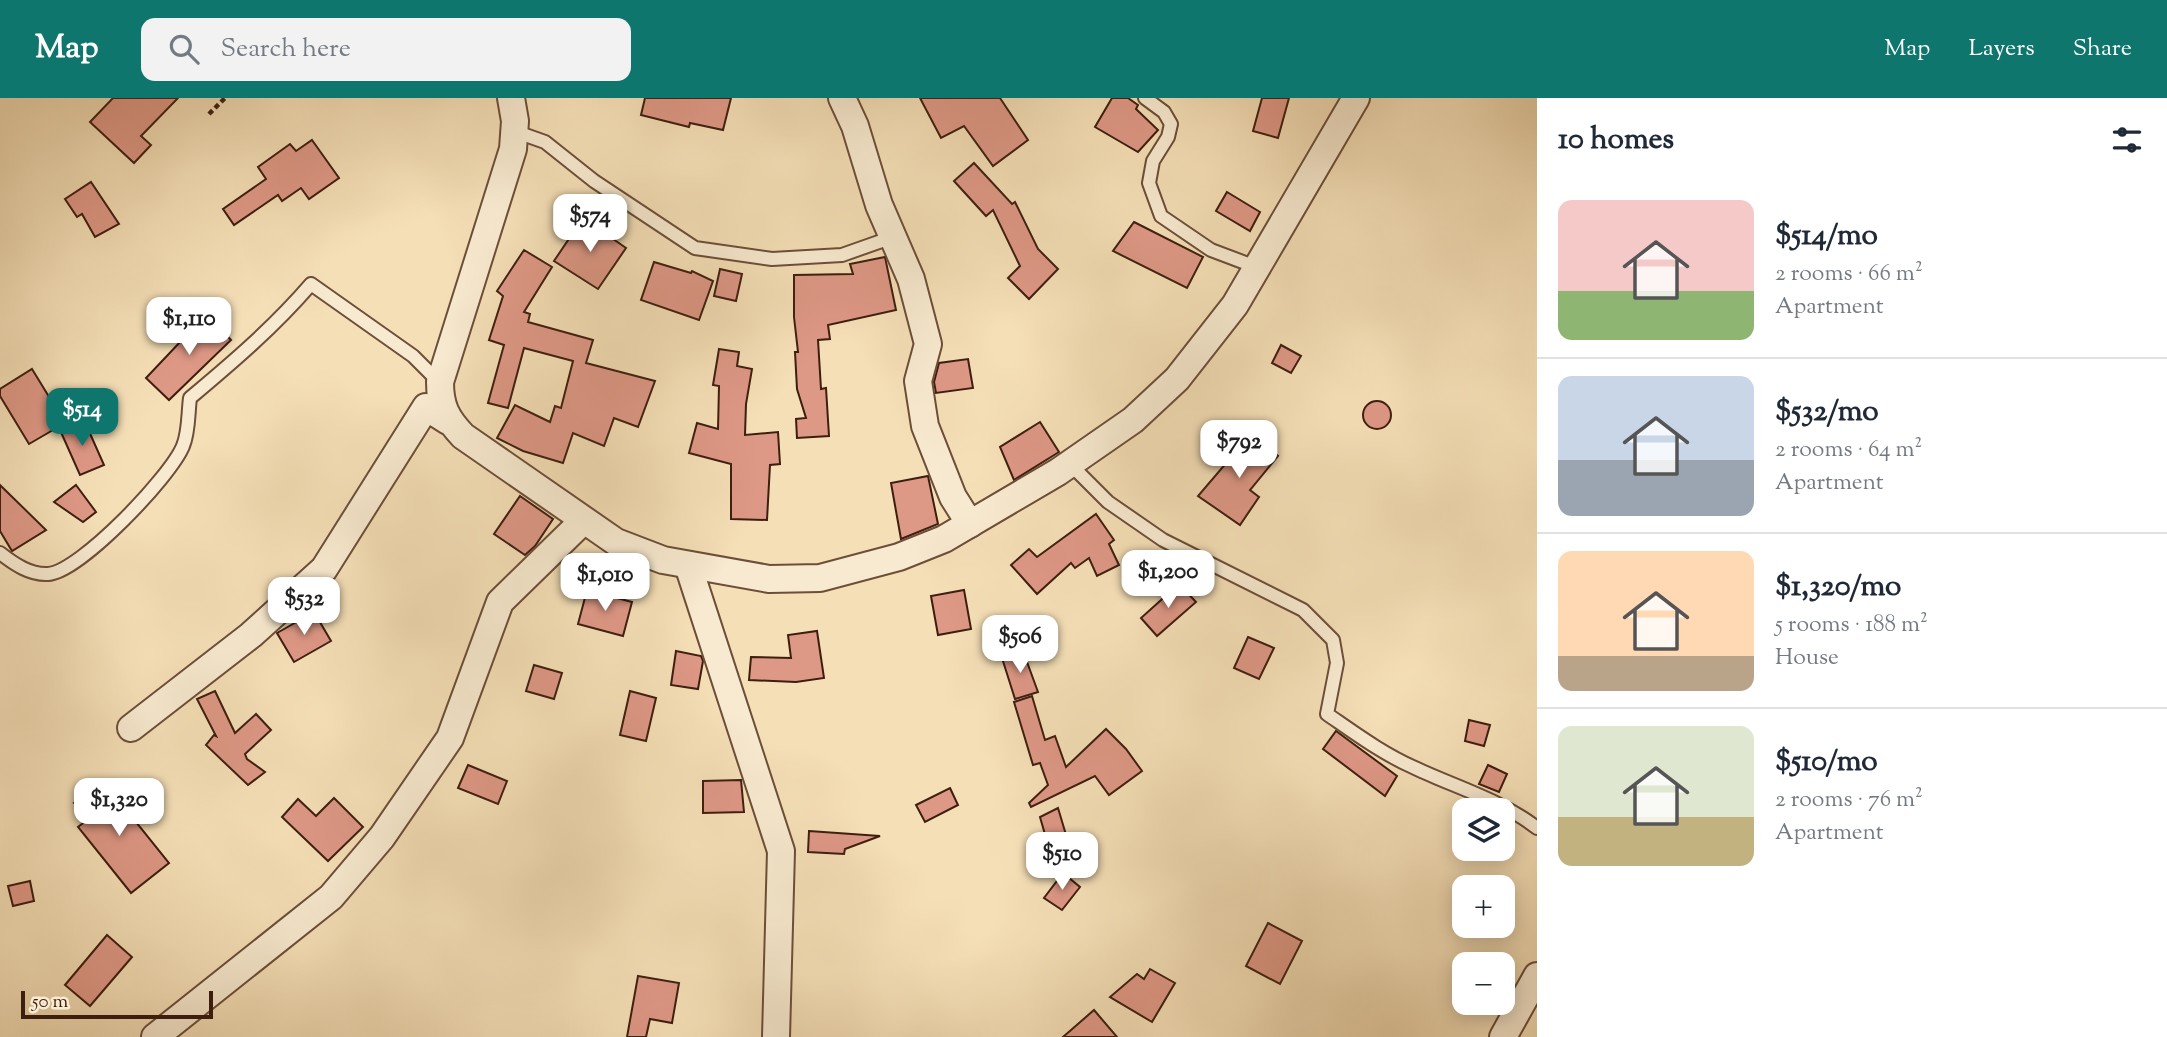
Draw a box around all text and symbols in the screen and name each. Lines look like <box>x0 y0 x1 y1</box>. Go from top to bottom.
search box <box>141 18 631 81</box>
text: Map <box>35 25 99 73</box>
icon: search <box>165 30 203 68</box>
text: Search here <box>221 31 351 68</box>
text: Map <box>1884 32 1930 66</box>
text: Layers <box>1968 32 2035 66</box>
text: Share <box>2073 32 2132 66</box>
text: 10 homes <box>1558 119 1674 162</box>
icon: filters <box>2108 121 2146 159</box>
pin: $574 <box>549 194 631 254</box>
text: $574 <box>569 200 611 233</box>
text: $514/mo <box>1775 215 1878 258</box>
icon: home <box>1614 228 1698 312</box>
text: 2 rooms · 66 m² <box>1775 258 1923 291</box>
text: Apartment <box>1775 291 1884 324</box>
pin: $1,110 <box>132 298 246 357</box>
text: $1,110 <box>162 303 216 336</box>
pin: $514 <box>41 388 123 448</box>
text: $532/mo <box>1775 391 1879 434</box>
text: $514 <box>62 394 102 427</box>
icon: home <box>1614 404 1698 488</box>
pin: $792 <box>1198 420 1280 480</box>
text: $792 <box>1216 426 1262 459</box>
text: 2 rooms · 64 m² <box>1775 434 1922 467</box>
text: Apartment <box>1775 467 1884 500</box>
pin: $1,200 <box>1111 550 1225 610</box>
pin: $1,010 <box>548 554 662 613</box>
text: $1,200 <box>1138 556 1198 589</box>
text: $1,010 <box>577 559 633 592</box>
text: $1,320/mo <box>1775 566 1901 609</box>
pin: $532 <box>263 578 345 637</box>
icon: home <box>1614 579 1698 663</box>
text: $532 <box>284 583 324 616</box>
text: 5 rooms · 188 m² <box>1775 609 1928 642</box>
pin: $506 <box>979 616 1061 675</box>
text: $506 <box>998 621 1042 654</box>
text: House <box>1775 642 1839 675</box>
text: $510/mo <box>1775 741 1878 784</box>
icon: home <box>1614 754 1698 838</box>
pin: $1,320 <box>62 778 176 838</box>
text: $1,320 <box>90 784 148 817</box>
text: 2 rooms · 76 m² <box>1775 784 1923 817</box>
map controls <box>1452 798 1515 1015</box>
button: layers <box>1452 798 1515 861</box>
text: Apartment <box>1775 817 1884 850</box>
pin: $510 <box>1021 832 1103 892</box>
text: $510 <box>1042 838 1082 871</box>
button: + <box>1452 875 1515 938</box>
button: − <box>1452 952 1515 1015</box>
scale bar <box>21 988 214 1020</box>
text: 50 m <box>32 989 68 1016</box>

